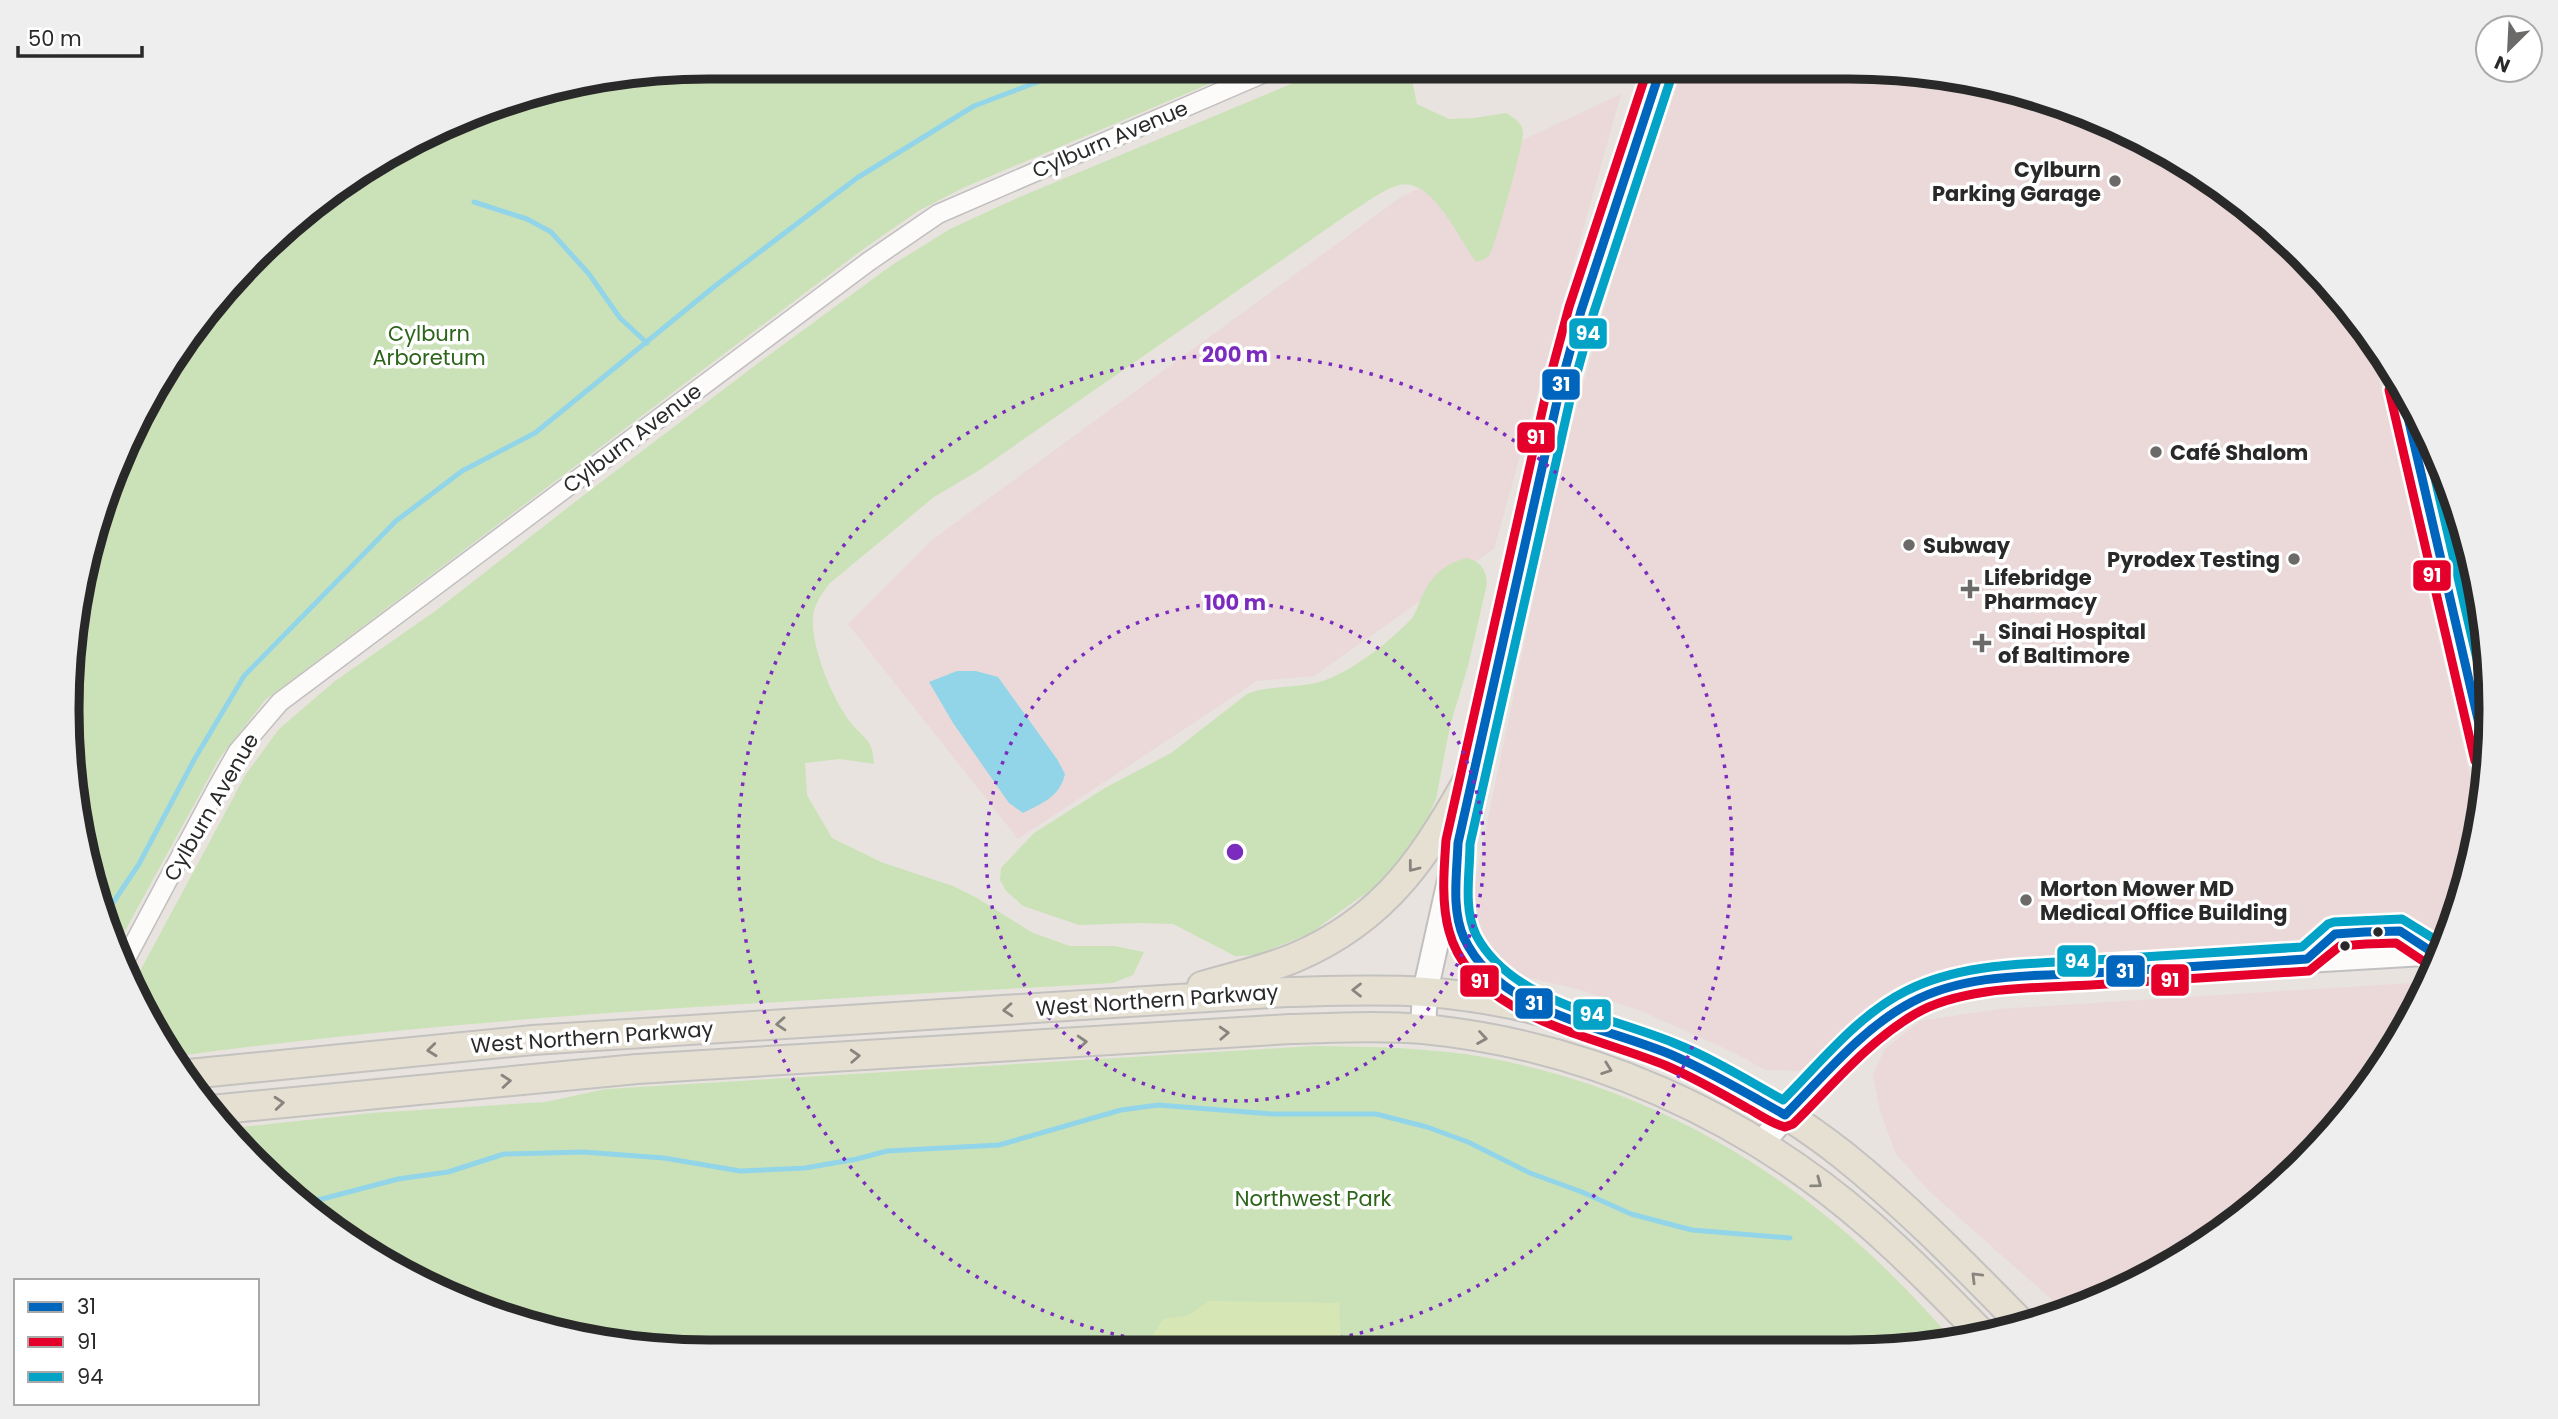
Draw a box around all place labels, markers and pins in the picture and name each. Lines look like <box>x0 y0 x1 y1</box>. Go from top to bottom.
place label: Cylburn Parking Garage <box>1932 155 2101 208</box>
marker: Cylburn Parking Garage <box>2107 173 2123 189</box>
place label: Café Shalom <box>2170 438 2308 467</box>
marker: Café Shalom <box>2148 444 2164 460</box>
place label: Subway <box>1923 531 2011 560</box>
marker: Subway <box>1901 537 1917 553</box>
place label: Pyrodex Testing <box>2107 545 2280 574</box>
marker: Pyrodex Testing <box>2286 551 2302 567</box>
place label: Lifebridge Pharmacy <box>1984 563 2098 616</box>
marker: Lifebridge Pharmacy <box>1962 581 1978 597</box>
place label: Sinai Hospital of Baltimore <box>1998 617 2146 670</box>
marker: Sinai Hospital of Baltimore <box>1972 633 1992 653</box>
centre of rings <box>1223 840 1247 864</box>
place label: Morton Mower MD Medical Office Building <box>2040 874 2287 927</box>
marker: Morton Mower MD Medical Office Building <box>2018 892 2034 908</box>
unlabelled marker <box>2371 925 2385 939</box>
unlabelled marker <box>2338 939 2352 953</box>

